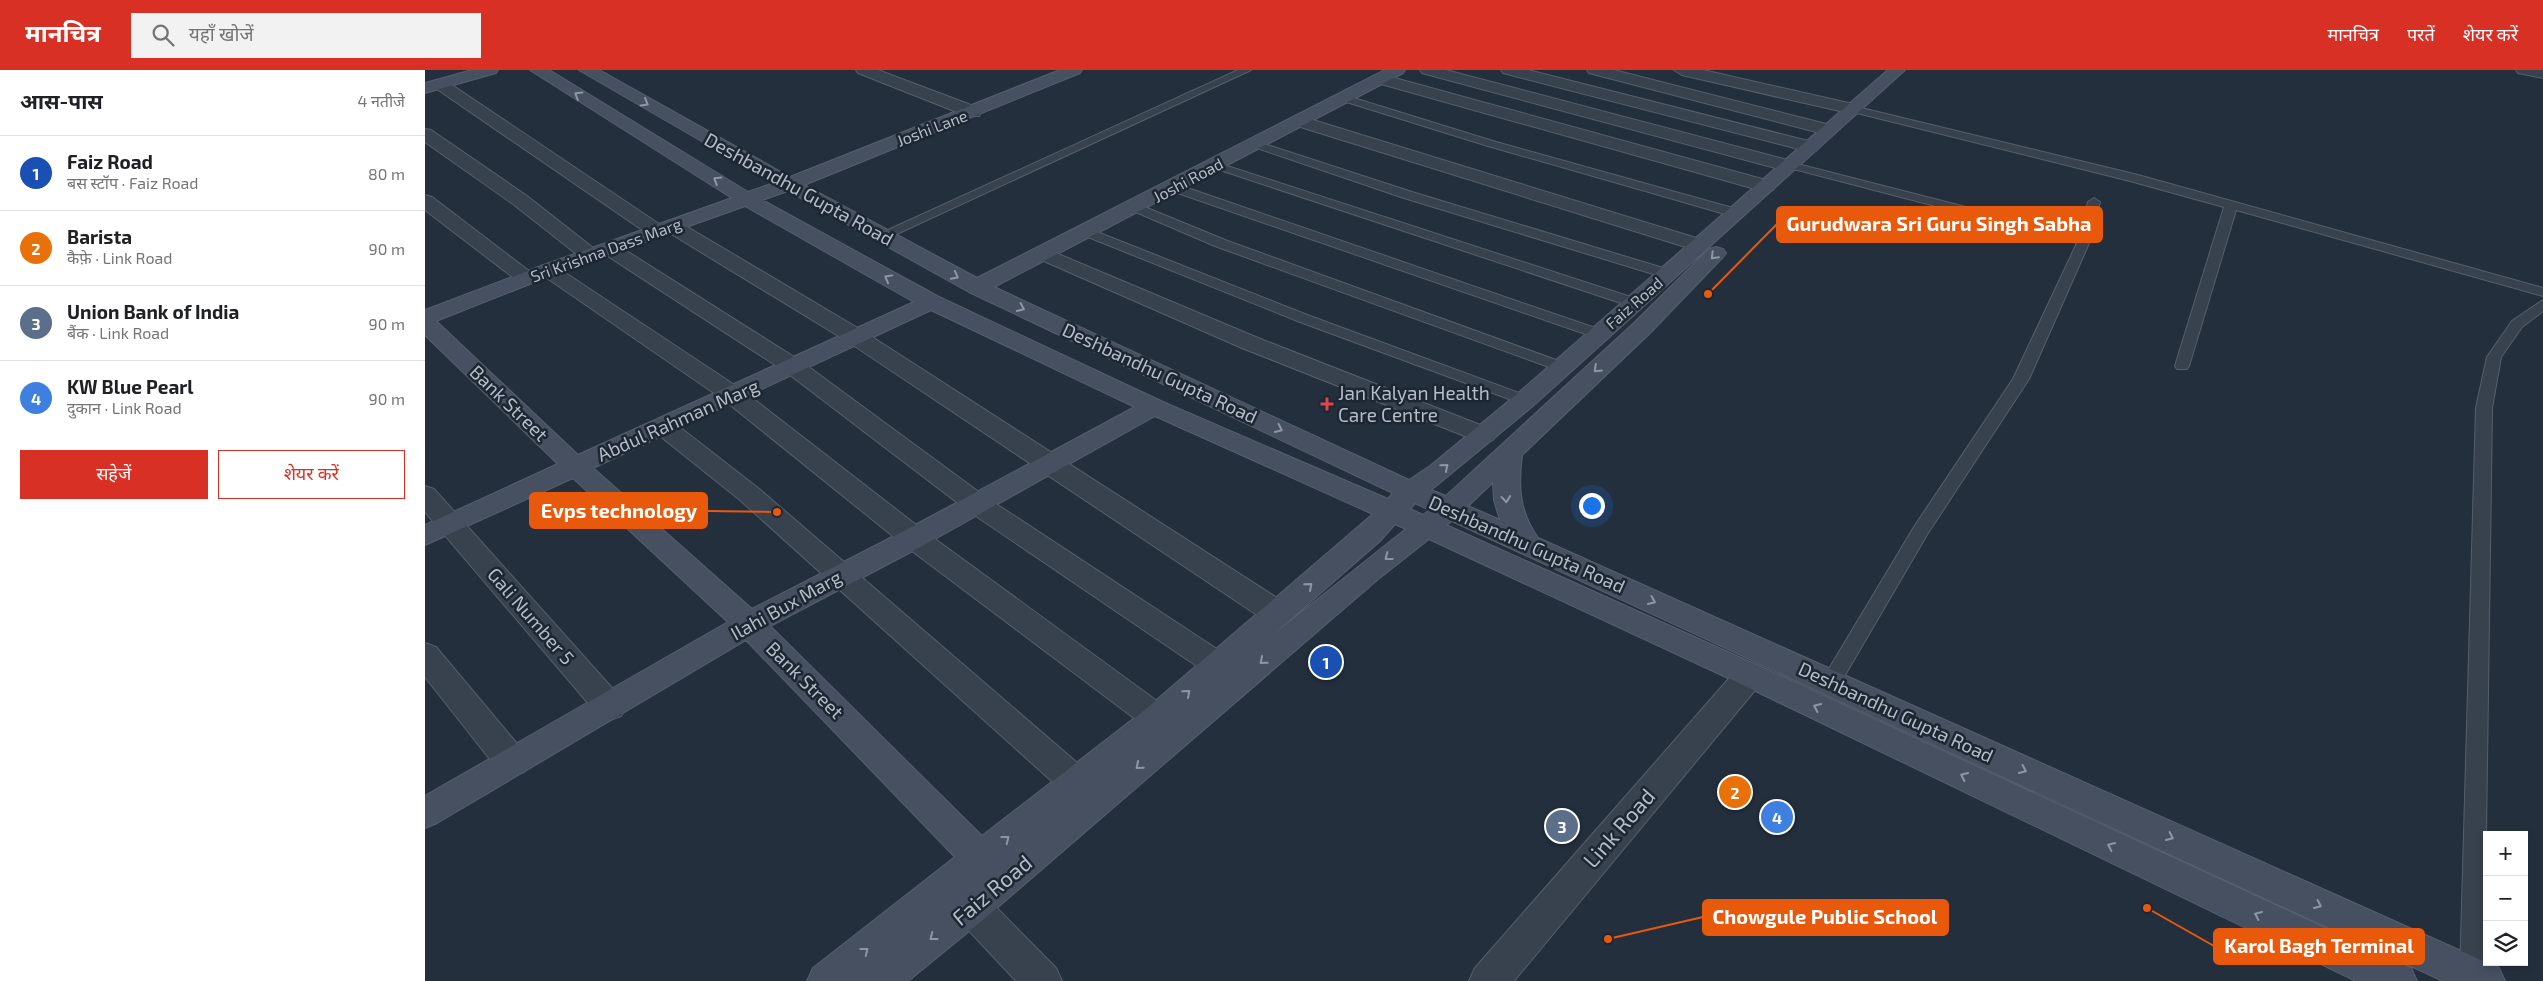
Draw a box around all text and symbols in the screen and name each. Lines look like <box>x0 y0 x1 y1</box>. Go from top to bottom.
search box <box>131 13 481 58</box>
text: मानचित्र <box>25 18 101 47</box>
icon: search <box>149 21 177 49</box>
text: यहाँ खोजें <box>189 22 254 45</box>
text: मानचित्र <box>2327 23 2379 45</box>
text: परतें <box>2407 23 2435 45</box>
text: शेयर करें <box>2463 23 2518 45</box>
text: आस-पास <box>20 88 103 113</box>
text: 4 नतीजे <box>358 91 405 110</box>
one-way arrow <box>575 92 584 102</box>
one-way arrow <box>640 96 649 106</box>
street label: Joshi Lane <box>894 105 970 150</box>
street label: Deshbandhu Gupta Road <box>701 127 898 250</box>
text: Faiz Road <box>67 150 153 173</box>
street label: Joshi Road <box>1150 153 1226 206</box>
text: 1 <box>33 164 39 183</box>
text: 80 m <box>368 164 405 183</box>
text: बस स्टॉप · Faiz Road <box>67 173 199 192</box>
one-way arrow <box>713 177 722 187</box>
callout: Gurudwara Sri Guru Singh Sabha <box>1777 207 2102 242</box>
text: Gurudwara Sri Guru Singh Sabha <box>1787 211 2091 235</box>
street label: Sri Krishna Dass Marg <box>528 213 684 286</box>
text: Barista <box>67 225 132 248</box>
text: 2 <box>31 239 41 258</box>
text: 90 m <box>369 239 405 258</box>
text: कैफ़े · Link Road <box>67 248 172 267</box>
one-way arrow <box>1711 250 1720 259</box>
one-way arrow <box>950 269 959 279</box>
street label: Faiz Road <box>1601 273 1666 333</box>
one-way arrow <box>885 274 894 284</box>
text: Union Bank of India <box>67 300 239 323</box>
one-way arrow <box>1016 302 1025 312</box>
text: 3 <box>31 314 41 333</box>
text: 90 m <box>369 314 405 333</box>
street label: Deshbandhu Gupta Road <box>1059 317 1261 428</box>
text: बैंक · Link Road <box>67 323 169 342</box>
street label: Bank Street <box>465 360 553 446</box>
one-way arrow <box>1594 363 1603 372</box>
street label: Abdul Rahman Marg <box>593 373 763 466</box>
text: KW Blue Pearl <box>67 375 194 398</box>
place label: Jan Kalyan Health Care Centre <box>1338 381 1490 426</box>
text: 4 <box>31 389 41 408</box>
text: 90 m <box>369 389 405 408</box>
marker: Jan Kalyan Health Care Centre <box>1320 397 1334 411</box>
text: दुकान · Link Road <box>67 398 182 417</box>
one-way arrow <box>1274 423 1283 434</box>
button: सहेजें <box>20 450 208 499</box>
button: शेयर करें <box>218 450 405 499</box>
one-way arrow <box>1439 465 1448 473</box>
street label: Deshbandhu Gupta Road <box>1426 490 1629 597</box>
callout: Evps technology <box>530 493 707 528</box>
your location <box>1579 493 1605 519</box>
one-way arrow <box>1501 495 1512 503</box>
text: Evps technology <box>541 498 698 523</box>
one-way arrow <box>1385 552 1394 560</box>
street label: Gali Number 5 <box>483 563 580 669</box>
street label: Ilahi Bux Marg <box>726 564 846 644</box>
one-way arrow <box>1303 583 1312 592</box>
one-way arrow <box>1647 594 1656 605</box>
street label: Bank Street <box>762 636 849 723</box>
pin: 1 <box>1310 643 1342 681</box>
one-way arrow <box>1259 656 1268 665</box>
street label: Deshbandhu Gupta Road <box>1795 656 1997 767</box>
one-way arrow <box>1181 689 1190 698</box>
one-way arrow <box>1814 703 1823 713</box>
one-way arrow <box>1135 760 1144 769</box>
one-way arrow <box>2017 764 2026 774</box>
one-way arrow <box>1960 772 1969 783</box>
pin: 2 <box>1719 773 1751 811</box>
street label: Link Road <box>1577 783 1660 872</box>
pin: 4 <box>1761 798 1793 836</box>
pin: 3 <box>1546 807 1578 845</box>
one-way arrow <box>2165 831 2174 842</box>
map controls <box>2483 831 2528 966</box>
button: + <box>2483 831 2528 876</box>
one-way arrow <box>1000 836 1010 845</box>
one-way arrow <box>2107 842 2116 852</box>
street label: Faiz Road <box>946 849 1036 930</box>
button: − <box>2483 876 2528 921</box>
one-way arrow <box>2313 898 2322 909</box>
callout: Chowgule Public School <box>1703 900 1948 935</box>
text: Chowgule Public School <box>1713 904 1938 928</box>
one-way arrow <box>2254 911 2263 922</box>
button: layers <box>2483 921 2528 966</box>
callout: Karol Bagh Terminal <box>2214 929 2424 964</box>
one-way arrow <box>930 932 939 940</box>
text: Karol Bagh Terminal <box>2224 933 2414 957</box>
one-way arrow <box>859 948 868 956</box>

